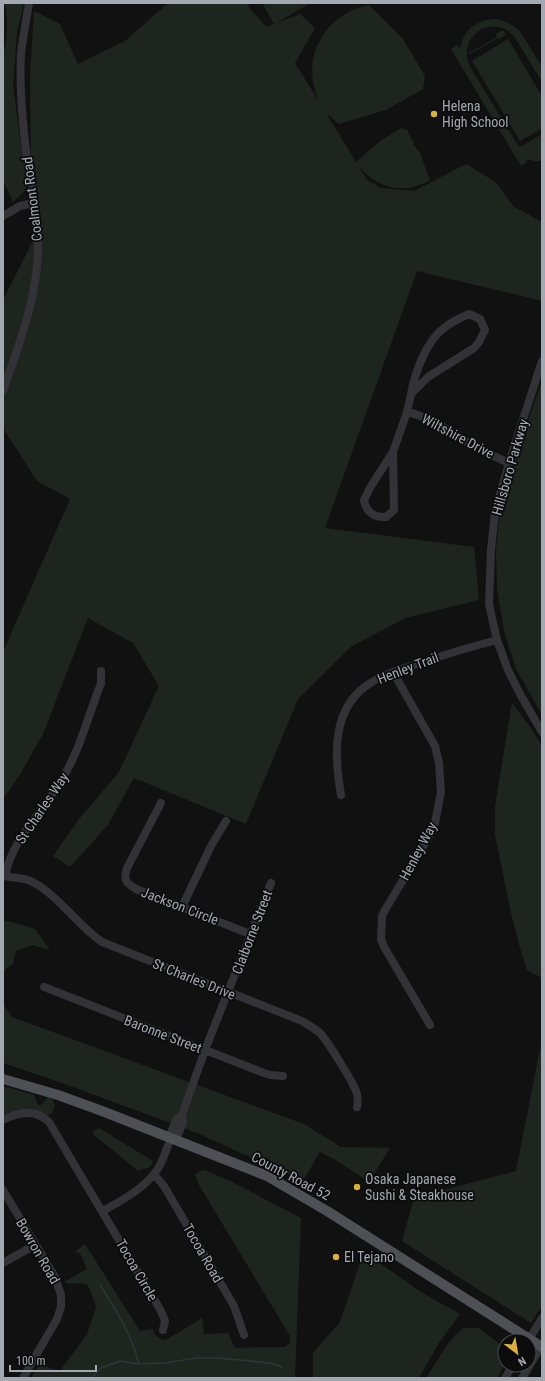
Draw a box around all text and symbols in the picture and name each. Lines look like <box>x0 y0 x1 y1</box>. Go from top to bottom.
place label: Helena High School <box>442 98 509 130</box>
marker: Helena High School <box>429 109 439 119</box>
street label: Coalmont Road <box>19 156 45 242</box>
street label: Wiltshire Drive <box>419 410 497 462</box>
street label: Hillsboro Parkway <box>489 417 531 517</box>
street label: Henley Trail <box>375 649 441 687</box>
street label: St Charles Way <box>12 769 72 847</box>
street label: Henley Way <box>396 819 440 883</box>
street label: Jackson Circle <box>139 884 221 928</box>
street label: Claiborne Street <box>229 888 275 976</box>
street label: St Charles Drive <box>150 955 238 1003</box>
street label: Baronne Street <box>122 1012 204 1056</box>
street label: County Road 52 <box>249 1149 333 1203</box>
place label: Osaka Japanese Sushi & Steakhouse <box>365 1171 474 1203</box>
marker: Osaka Japanese Sushi & Steakhouse <box>352 1182 362 1192</box>
street label: Bowron Road <box>13 1215 63 1287</box>
street label: Tocoa Road <box>180 1221 226 1285</box>
street label: Tocoa Circle <box>113 1236 161 1304</box>
place label: El Tejano <box>344 1249 394 1265</box>
marker: El Tejano <box>331 1252 341 1262</box>
north arrow <box>497 1333 537 1373</box>
scale bar <box>10 1347 96 1373</box>
text: 100 m <box>16 1354 46 1368</box>
text: N <box>515 1354 528 1369</box>

